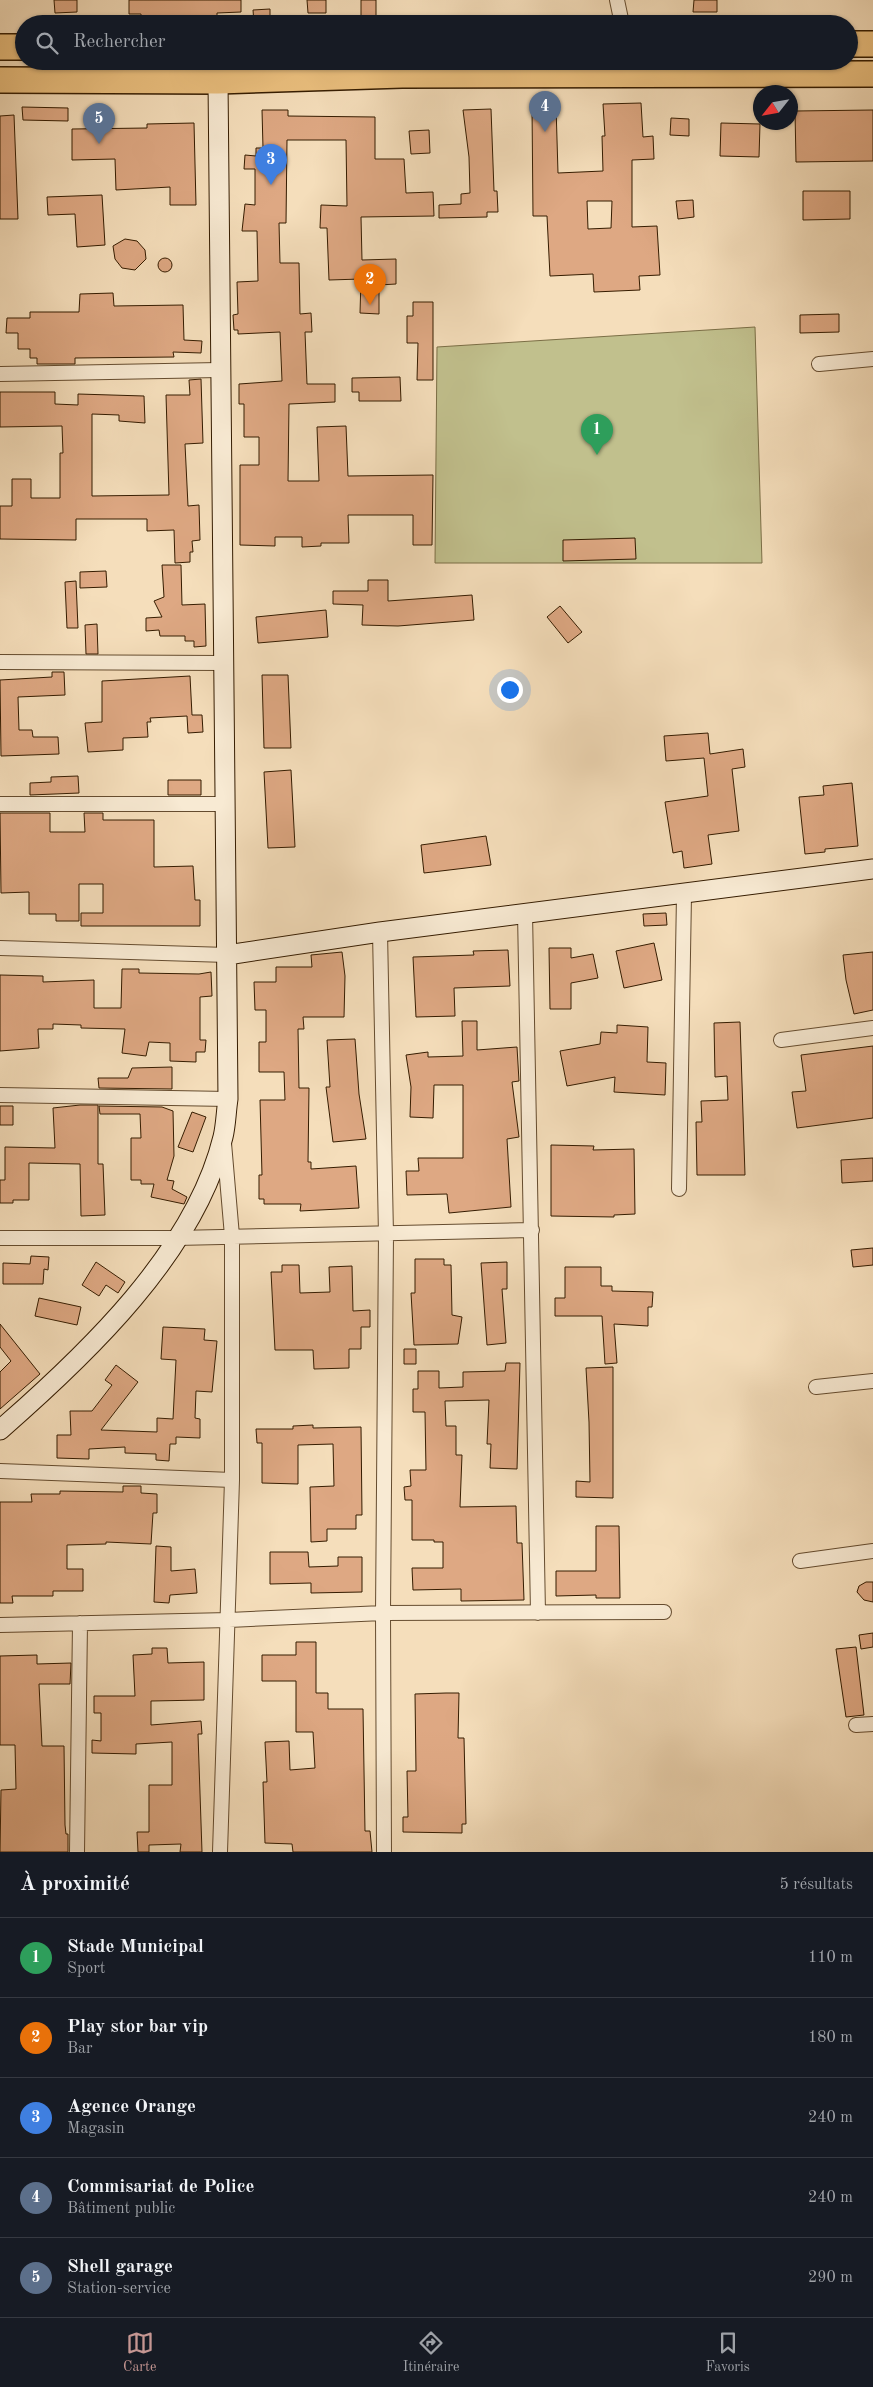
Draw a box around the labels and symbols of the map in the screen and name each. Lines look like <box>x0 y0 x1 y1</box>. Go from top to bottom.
north arrow <box>753 85 798 130</box>
pin: 4 <box>529 91 561 132</box>
pin: 5 <box>83 103 115 144</box>
pin: 3 <box>255 144 287 185</box>
pin: 2 <box>354 264 386 305</box>
pin: 1 <box>581 414 613 455</box>
your location <box>497 677 523 703</box>

